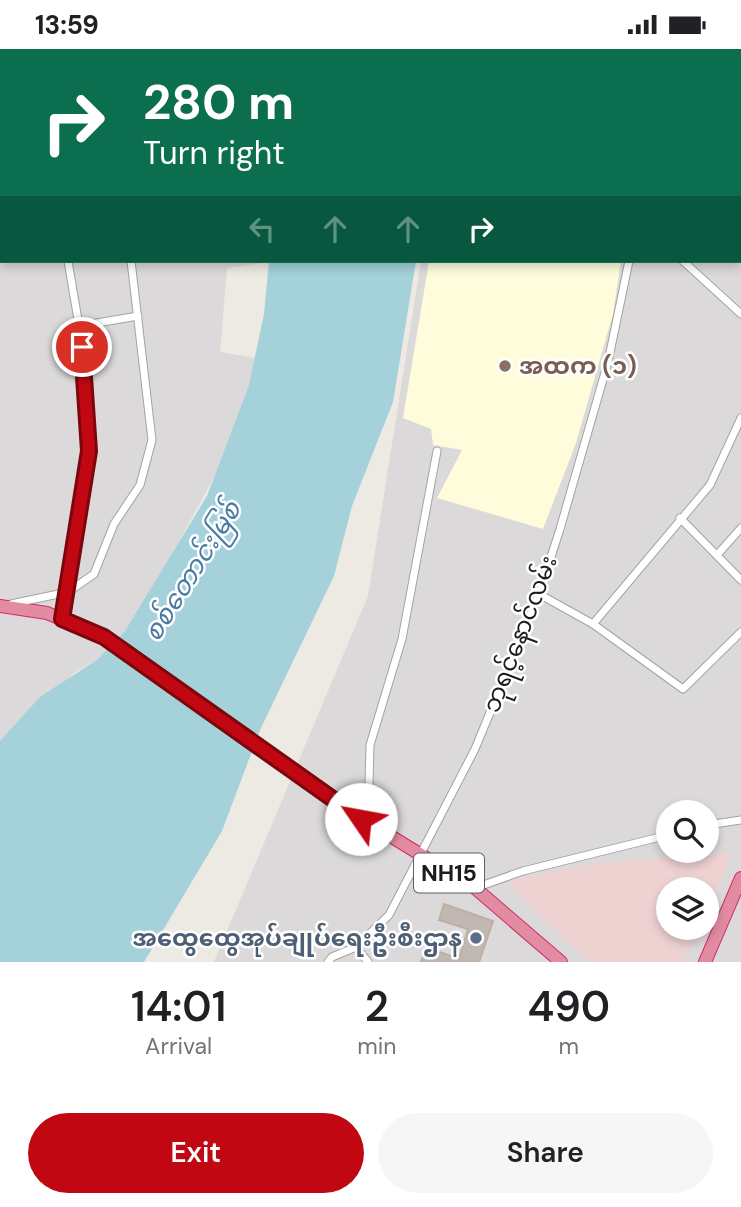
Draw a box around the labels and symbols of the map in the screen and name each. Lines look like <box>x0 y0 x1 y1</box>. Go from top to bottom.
pin <box>52 317 112 377</box>
place label: အထက (၁) <box>519 350 637 381</box>
marker: အထက (၁) <box>497 358 513 374</box>
water label: စစ်တောင်းမြစ် <box>135 492 254 650</box>
street label: ဘုရင့်နောင်လမ်း <box>475 551 567 718</box>
position arrow <box>324 782 398 856</box>
road number: NH15 <box>414 853 484 893</box>
place label: အထွေထွေအုပ်ချုပ်ရေးဦးစီးဌာန <box>133 922 462 958</box>
marker: အထွေထွေအုပ်ချုပ်ရေးဦးစီးဌာန <box>468 930 484 946</box>

